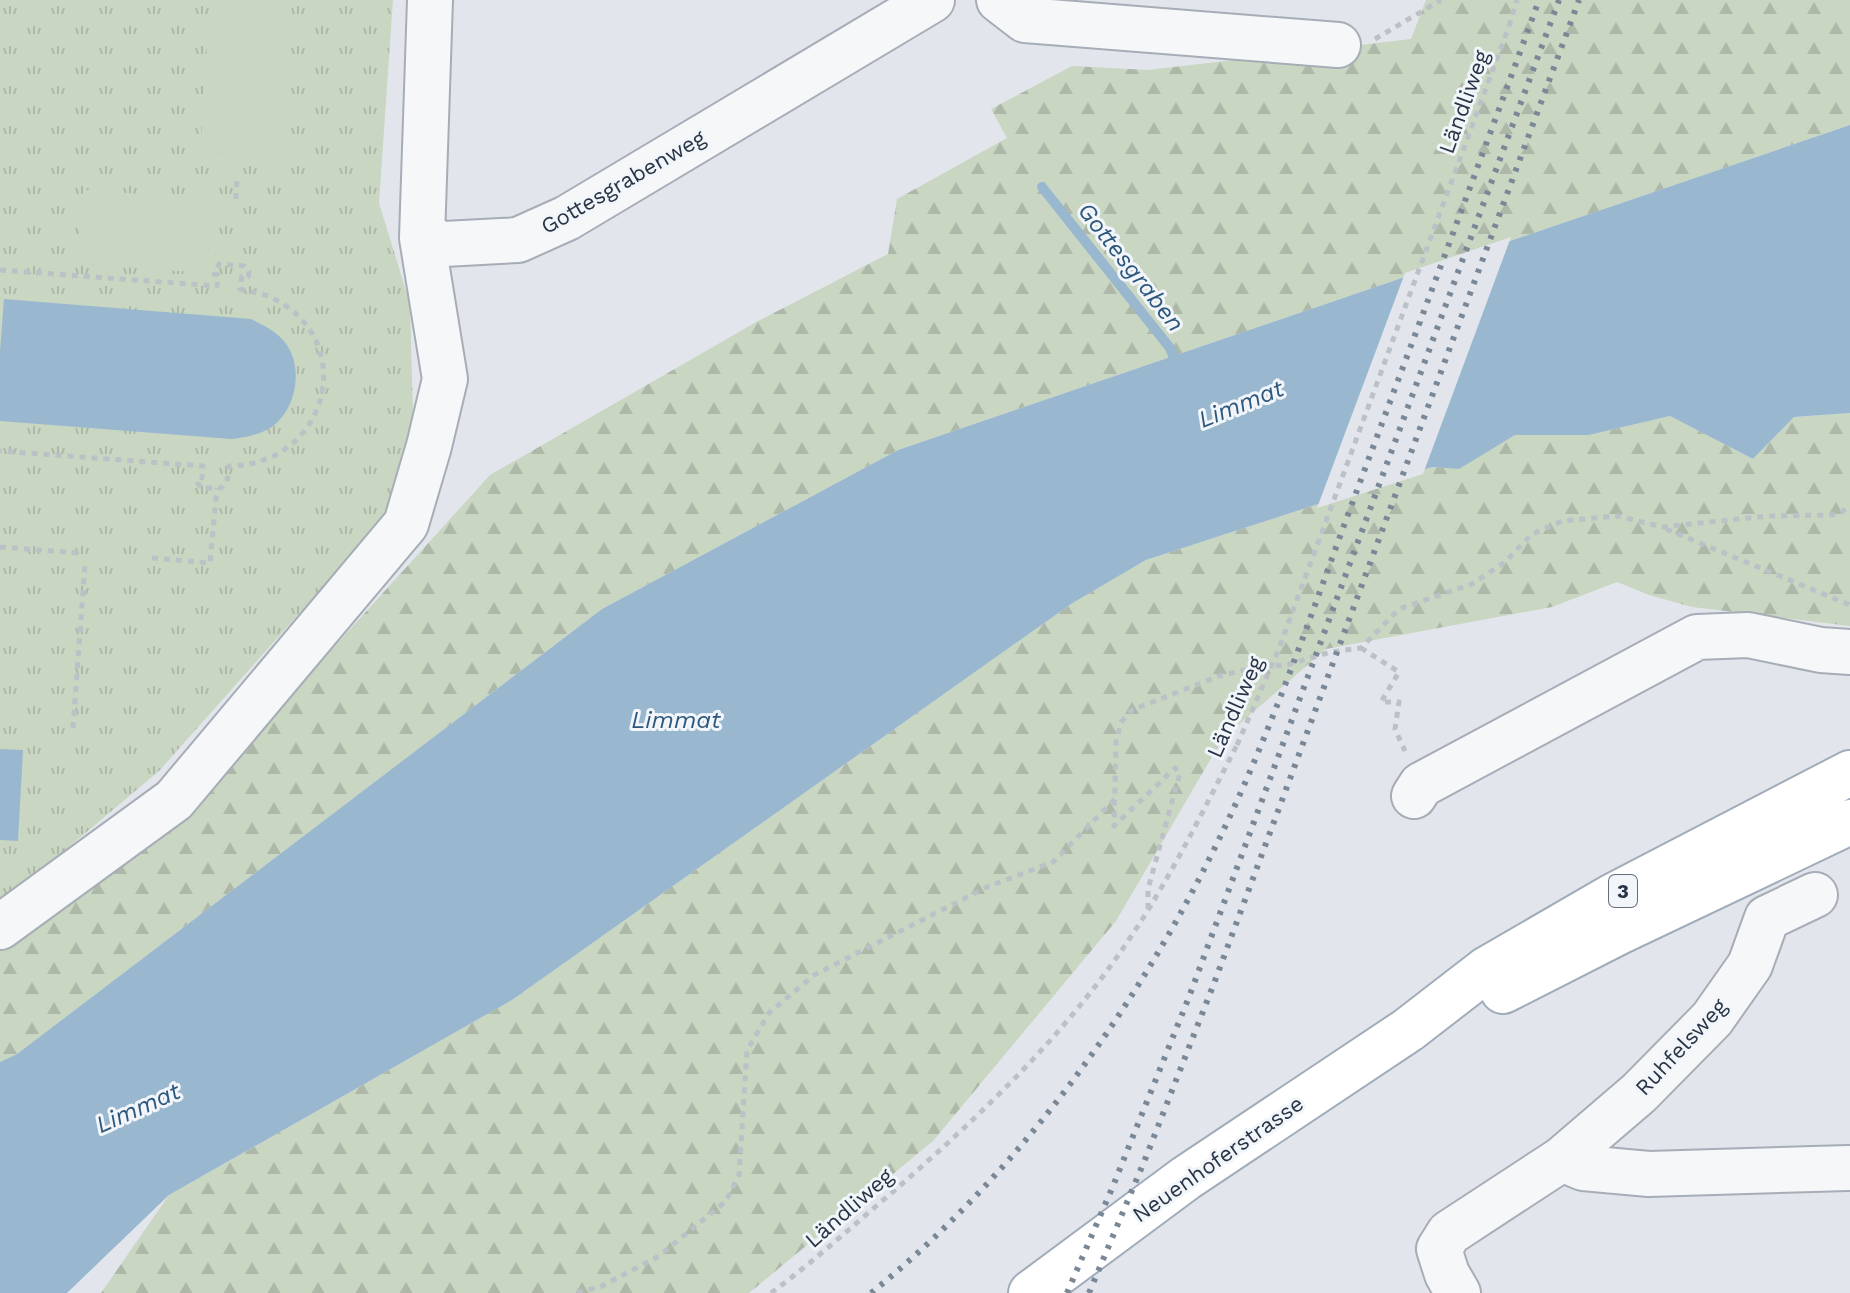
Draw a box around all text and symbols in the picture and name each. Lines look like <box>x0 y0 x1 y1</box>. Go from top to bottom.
street label: Ländliweg <box>1434 47 1494 157</box>
street label: Gottesgrabenweg <box>536 125 710 239</box>
water label: Gottesgraben <box>1072 197 1190 337</box>
water label: Limmat <box>1194 374 1289 434</box>
street label: Ländliweg <box>1202 652 1269 761</box>
water label: Limmat <box>631 706 722 734</box>
road number: 3 <box>1609 875 1637 907</box>
street label: Ruhfelsweg <box>1630 993 1732 1100</box>
water label: Limmat <box>91 1076 186 1139</box>
street label: Neuenhoferstrasse <box>1128 1091 1308 1227</box>
street label: Ländliweg <box>800 1163 898 1253</box>

